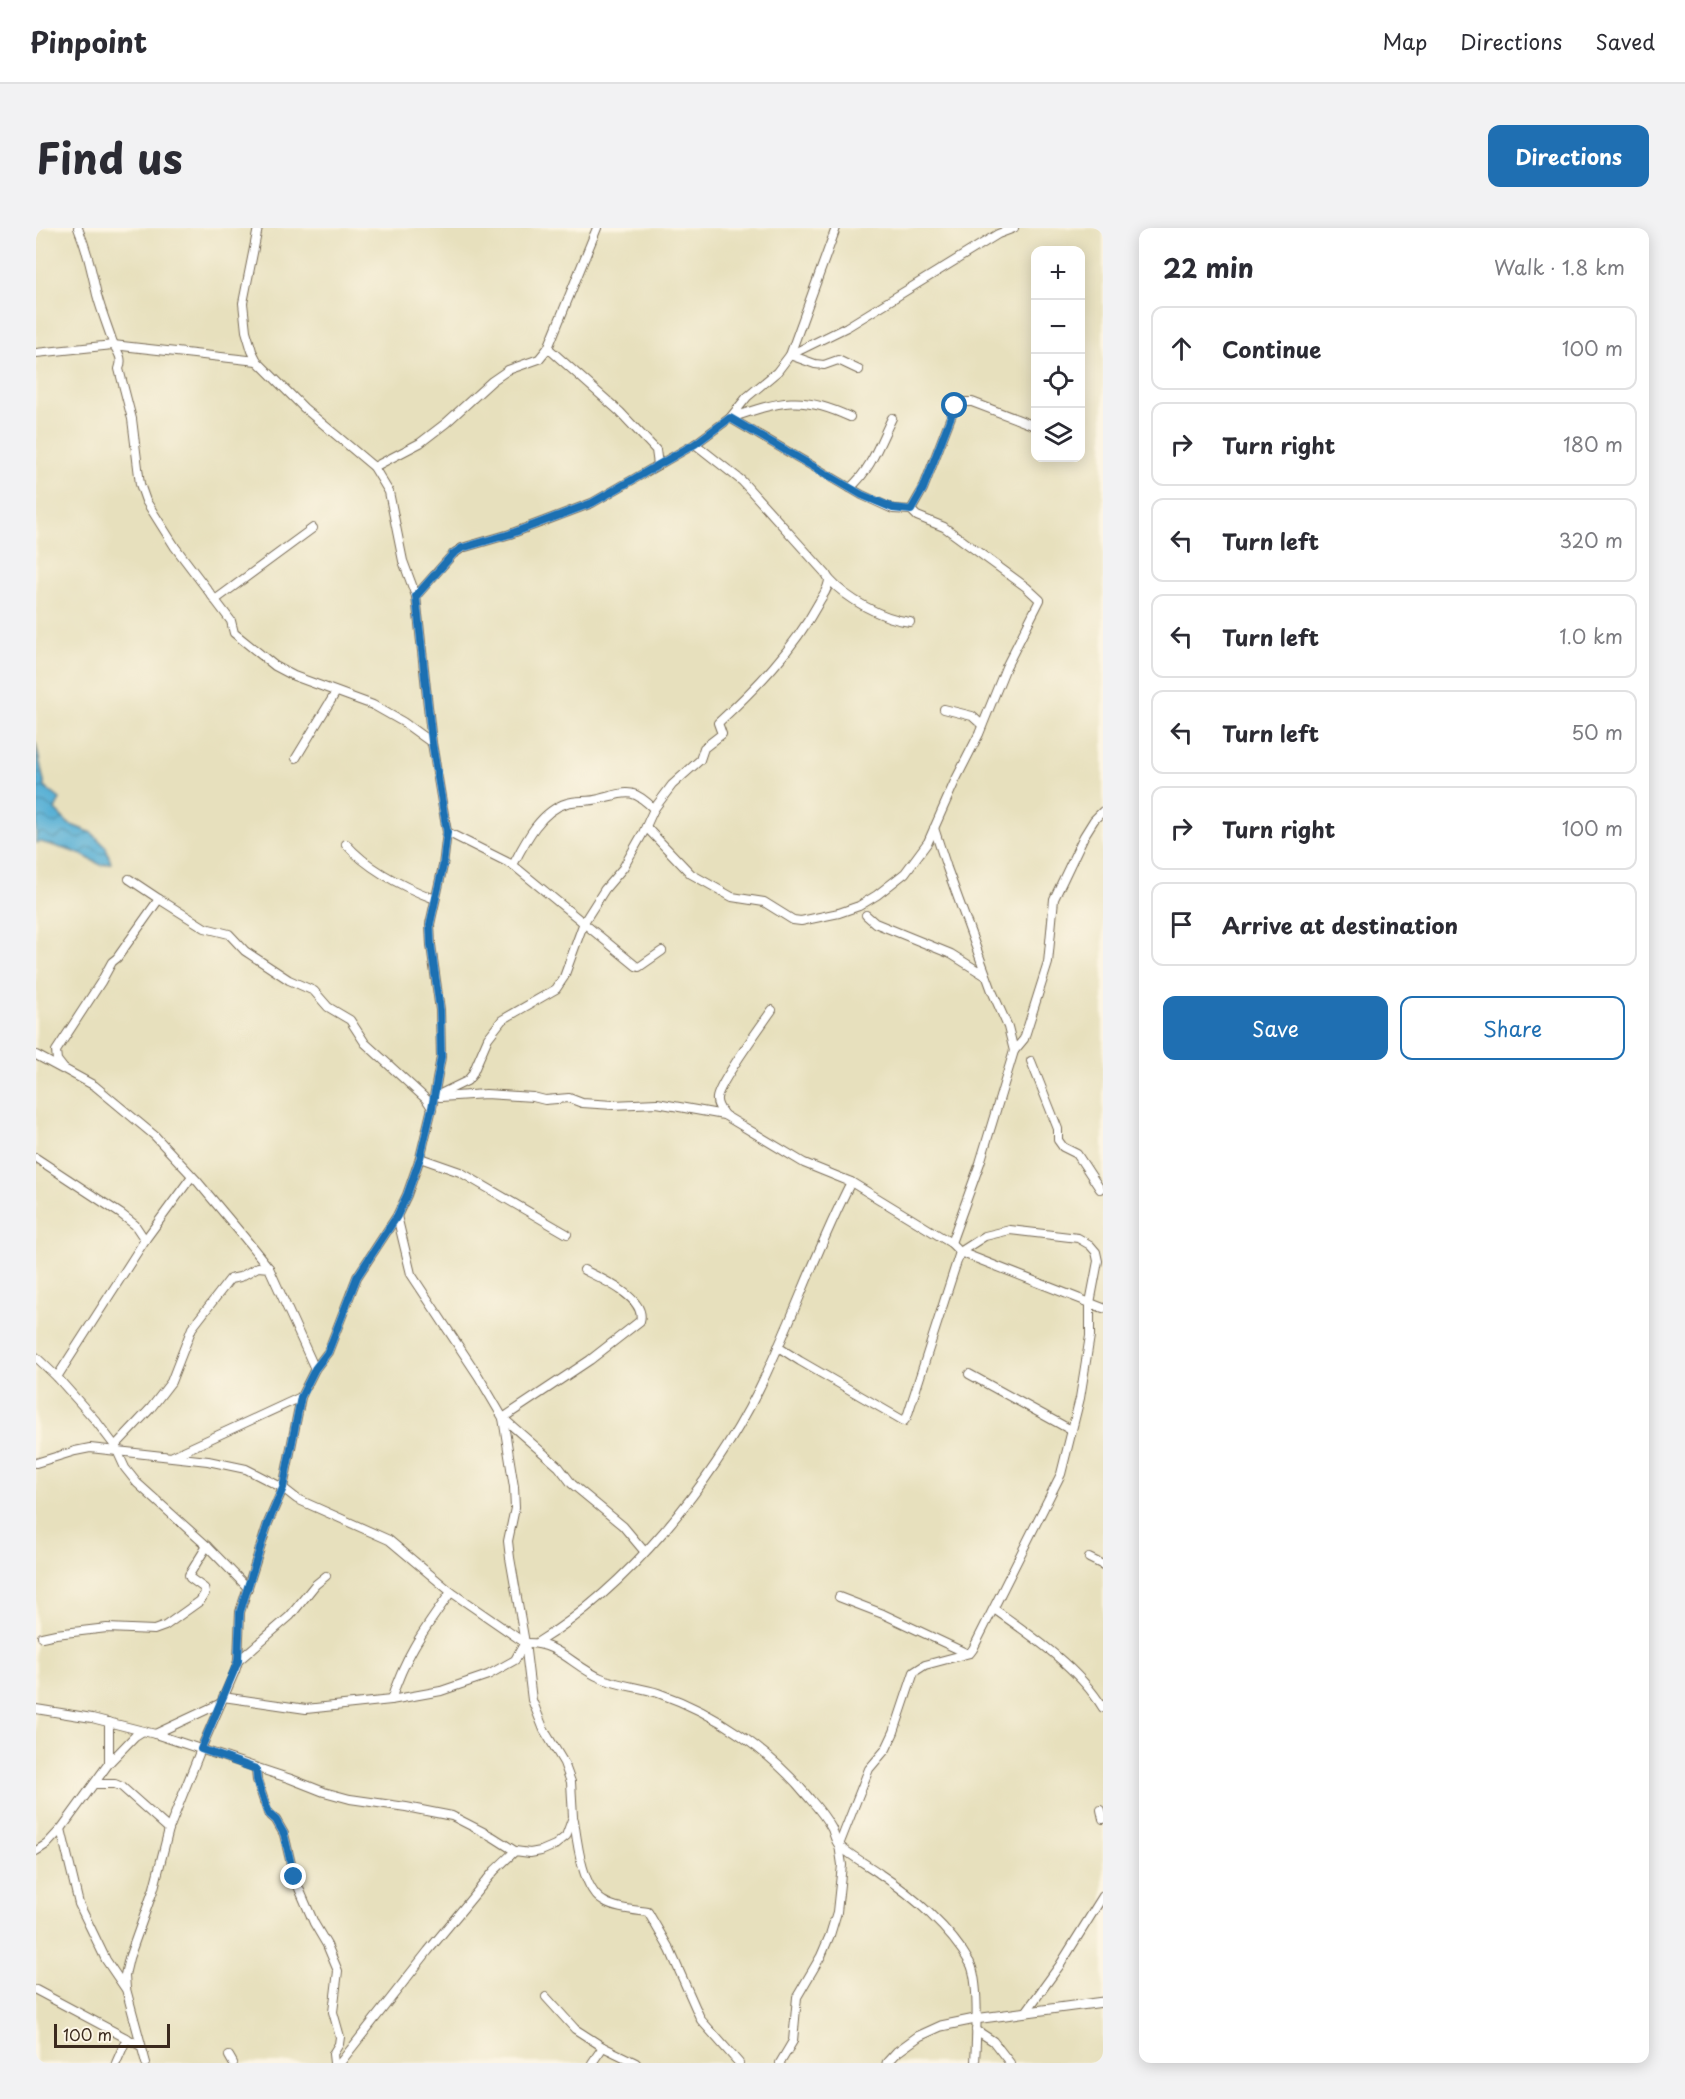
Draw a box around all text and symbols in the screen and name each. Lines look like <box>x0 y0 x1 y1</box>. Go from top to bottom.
text: Pinpoint <box>30 20 147 63</box>
text: Map <box>1382 25 1427 57</box>
text: Directions <box>1460 25 1562 57</box>
text: Saved <box>1595 25 1655 57</box>
text: Find us <box>36 125 183 188</box>
button: Directions <box>1488 125 1649 187</box>
map controls <box>1031 246 1085 462</box>
button: + <box>1031 246 1085 300</box>
text: 22 min <box>1163 248 1254 287</box>
text: Walk · 1.8 km <box>1494 252 1625 282</box>
button: − <box>1031 300 1085 354</box>
icon: ahead <box>1165 332 1198 365</box>
text: Continue <box>1222 332 1321 365</box>
text: 100 m <box>1562 333 1623 363</box>
button: locate <box>1031 354 1085 408</box>
route start <box>941 392 967 418</box>
button: layers <box>1031 408 1085 462</box>
icon: right <box>1165 428 1198 461</box>
text: Turn right <box>1222 428 1335 461</box>
text: 180 m <box>1563 429 1623 459</box>
icon: left <box>1165 524 1198 557</box>
text: Turn left <box>1222 524 1319 557</box>
text: 320 m <box>1559 525 1623 555</box>
icon: left <box>1165 620 1198 653</box>
text: Turn left <box>1222 620 1319 653</box>
text: 1.0 km <box>1559 621 1623 651</box>
icon: left <box>1165 716 1198 749</box>
text: Turn left <box>1222 716 1319 749</box>
text: 50 m <box>1571 717 1623 747</box>
icon: right <box>1165 812 1198 845</box>
text: Turn right <box>1222 812 1335 845</box>
text: 100 m <box>1562 813 1623 843</box>
icon: arrive <box>1165 908 1198 941</box>
text: Arrive at destination <box>1222 908 1458 941</box>
button: Save <box>1163 996 1388 1060</box>
button: Share <box>1400 996 1625 1060</box>
route end <box>280 1863 306 1889</box>
scale bar <box>54 2021 170 2048</box>
text: 100 m <box>63 2022 112 2046</box>

